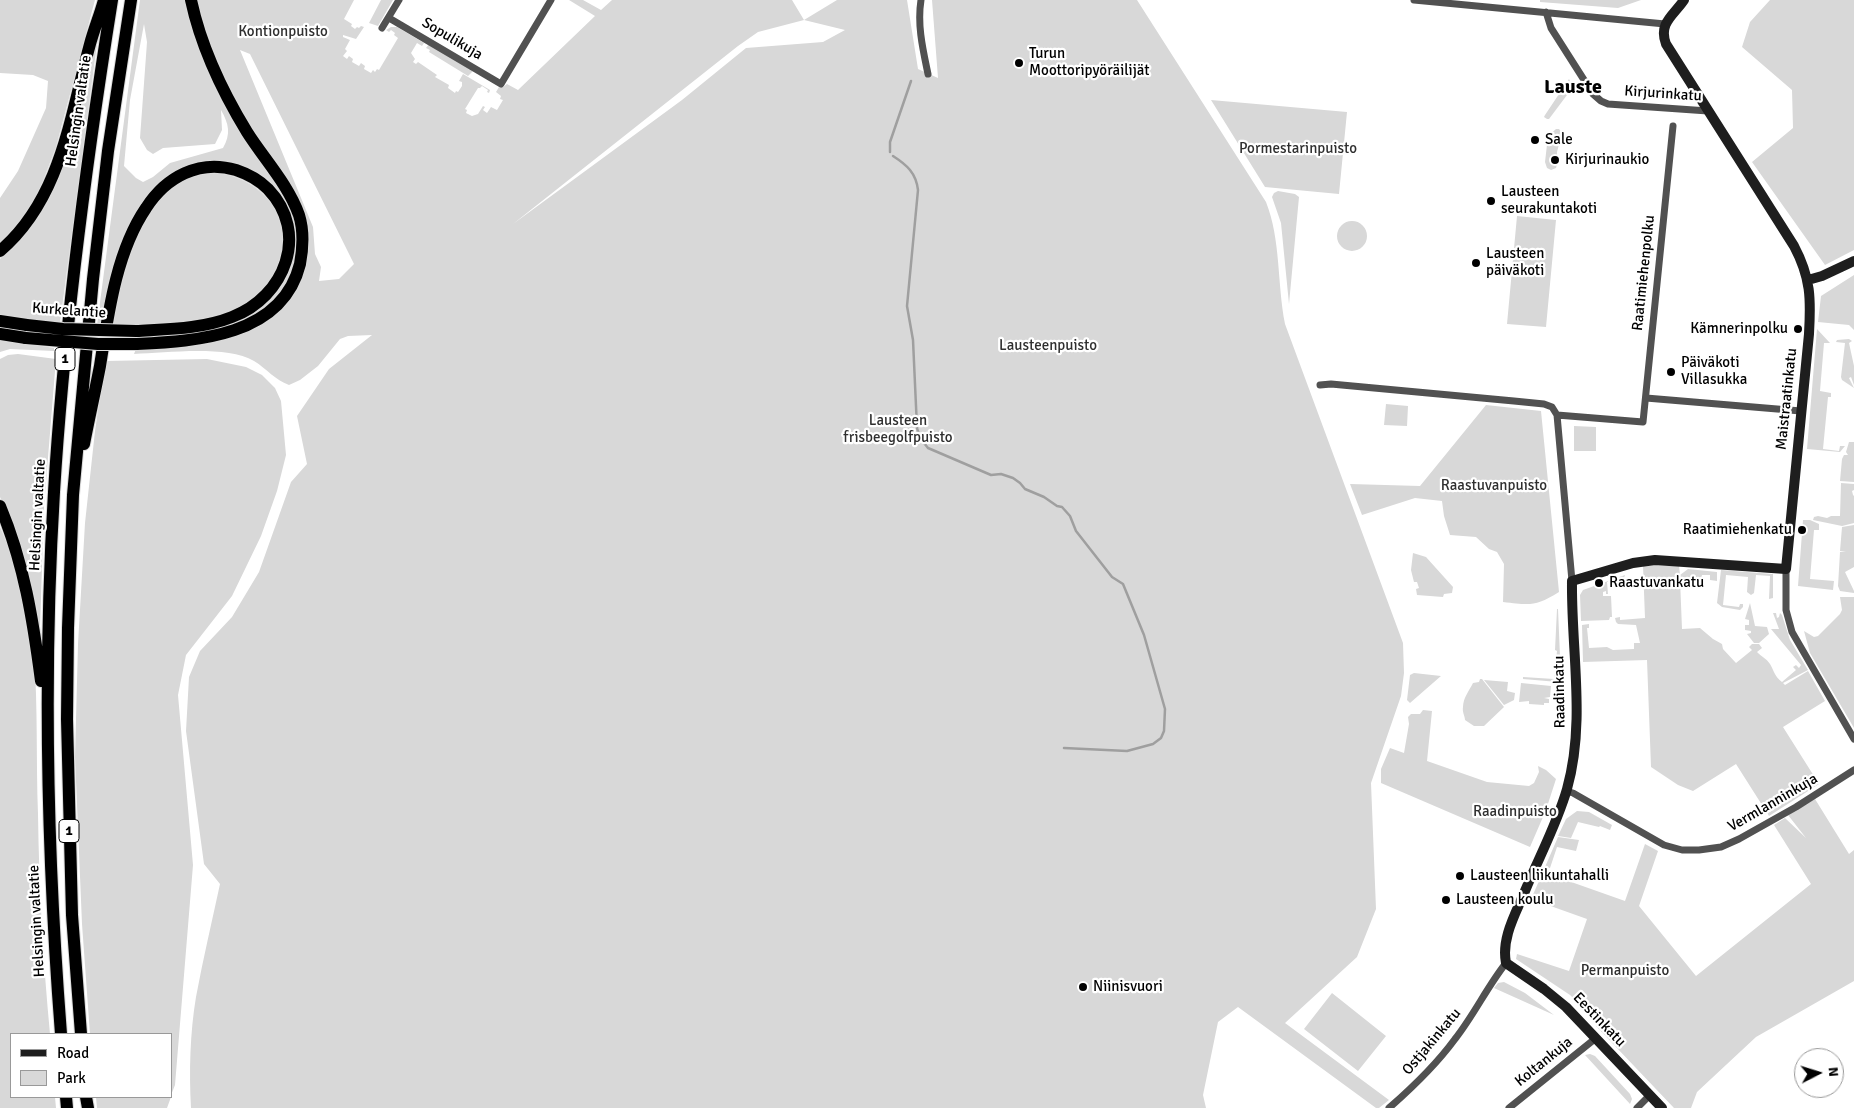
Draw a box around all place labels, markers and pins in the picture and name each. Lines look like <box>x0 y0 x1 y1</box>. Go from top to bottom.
place label: Turun Moottoripyöräilijät <box>1029 45 1150 80</box>
marker: Turun Moottoripyöräilijät <box>1013 57 1025 69</box>
place label: Sale <box>1545 131 1573 149</box>
marker: Sale <box>1529 134 1541 146</box>
place label: Kirjurinaukio <box>1565 151 1649 169</box>
marker: Kirjurinaukio <box>1549 154 1561 166</box>
place label: Lausteen seurakuntakoti <box>1501 183 1597 218</box>
marker: Lausteen seurakuntakoti <box>1485 195 1497 207</box>
place label: Lausteen päiväkoti <box>1486 245 1544 280</box>
marker: Lausteen päiväkoti <box>1470 257 1482 269</box>
place label: Kämnerinpolku <box>1690 320 1788 338</box>
marker: Kämnerinpolku <box>1792 323 1804 335</box>
place label: Päiväkoti Villasukka <box>1681 354 1747 389</box>
marker: Päiväkoti Villasukka <box>1665 366 1677 378</box>
place label: Raatimiehenkatu <box>1683 521 1792 539</box>
marker: Raatimiehenkatu <box>1796 524 1808 536</box>
place label: Raastuvankatu <box>1609 574 1704 592</box>
marker: Raastuvankatu <box>1593 577 1605 589</box>
place label: Lausteen liikuntahalli <box>1470 867 1609 885</box>
marker: Lausteen liikuntahalli <box>1454 870 1466 882</box>
place label: Lausteen koulu <box>1456 891 1553 909</box>
marker: Lausteen koulu <box>1440 894 1452 906</box>
place label: Niinisvuori <box>1093 978 1163 996</box>
marker: Niinisvuori <box>1077 981 1089 993</box>

